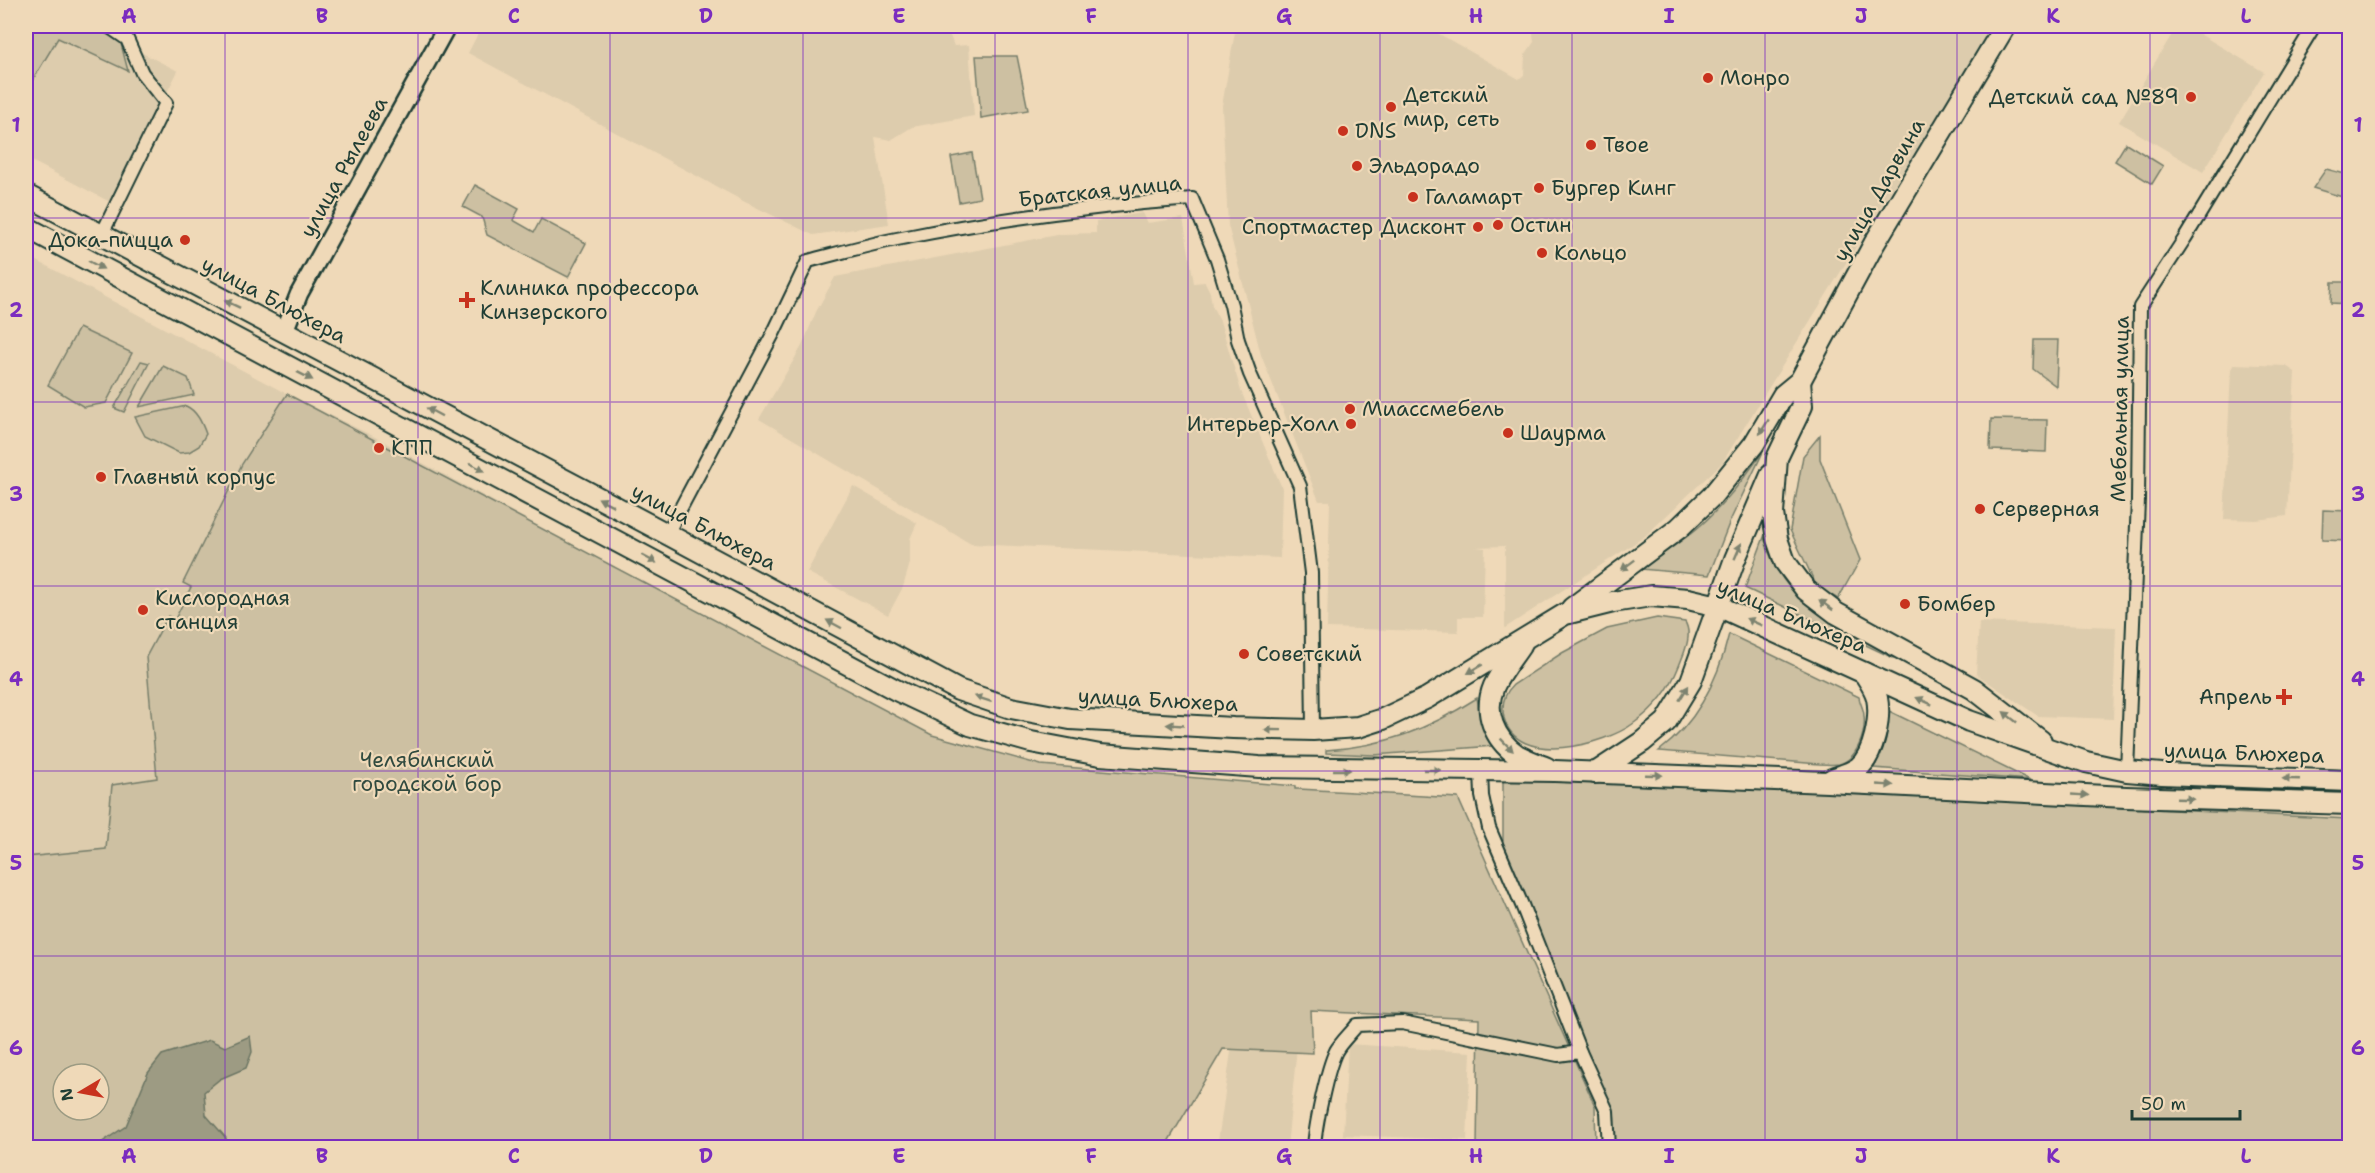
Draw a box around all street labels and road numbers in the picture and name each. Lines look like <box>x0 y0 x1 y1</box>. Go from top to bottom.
street label: улица Рылеева <box>294 92 394 242</box>
street label: улица Дарвина <box>1827 113 1931 267</box>
street label: Братская улица <box>1017 169 1183 213</box>
street label: улица Блюхера <box>197 250 351 350</box>
street label: Мебельная улица <box>2104 316 2136 502</box>
street label: улица Блюхера <box>627 477 781 577</box>
street label: улица Блюхера <box>1713 572 1871 660</box>
street label: улица Блюхера <box>1077 682 1239 718</box>
street label: улица Блюхера <box>2163 736 2325 770</box>

